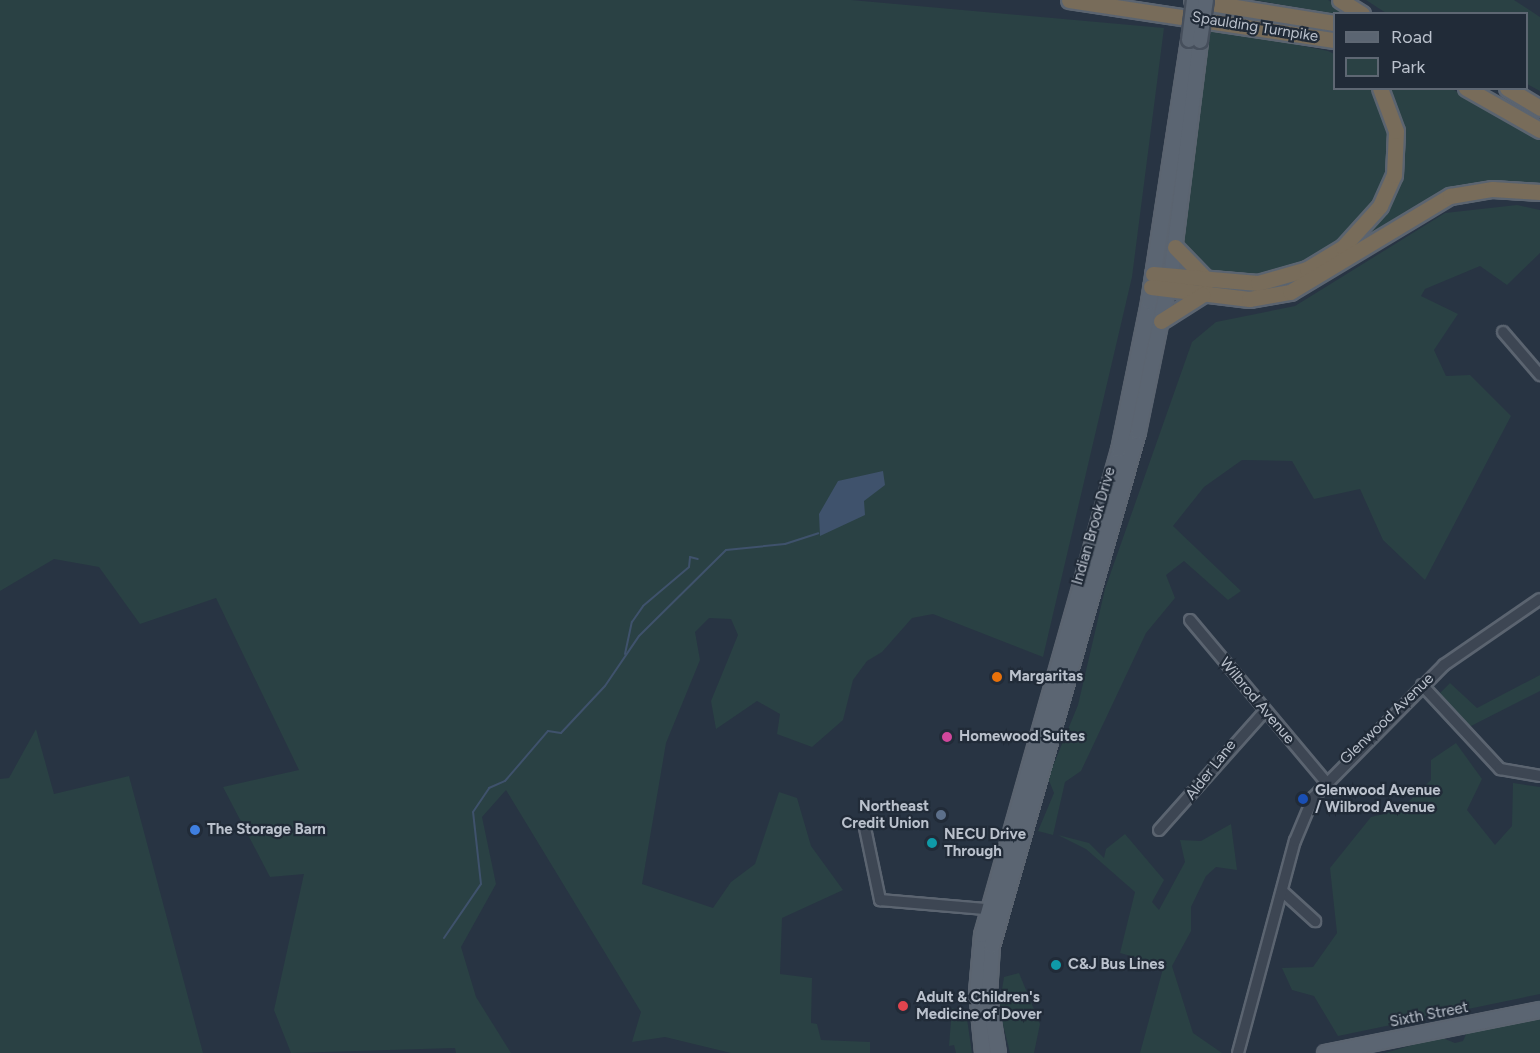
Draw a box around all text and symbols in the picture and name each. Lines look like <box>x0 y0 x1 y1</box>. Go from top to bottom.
street label: Spaulding Turnpike <box>1191 8 1319 46</box>
legend <box>1333 12 1528 90</box>
text: Road <box>1391 26 1432 48</box>
text: Park <box>1391 56 1425 78</box>
street label: Indian Brook Drive <box>1069 465 1119 587</box>
street label: Wilbrod Avenue <box>1216 654 1298 748</box>
place label: Margaritas <box>1009 668 1083 686</box>
marker: Margaritas <box>990 670 1004 684</box>
street label: Glenwood Avenue <box>1336 670 1438 768</box>
place label: Homewood Suites <box>959 728 1085 746</box>
marker: Homewood Suites <box>940 730 954 744</box>
street label: Alder Lane <box>1182 736 1240 804</box>
place label: Glenwood Avenue / Wilbrod Avenue <box>1315 781 1441 816</box>
marker: Glenwood Avenue / Wilbrod Avenue <box>1296 792 1310 806</box>
place label: Northeast Credit Union <box>841 797 929 832</box>
marker: Northeast Credit Union <box>934 808 948 822</box>
place label: The Storage Barn <box>207 821 326 839</box>
marker: The Storage Barn <box>188 823 202 837</box>
place label: NECU Drive Through <box>944 825 1026 860</box>
marker: NECU Drive Through <box>925 836 939 850</box>
place label: C&J Bus Lines <box>1068 956 1164 974</box>
marker: C&J Bus Lines <box>1049 958 1063 972</box>
place label: Adult & Children's Medicine of Dover <box>916 988 1042 1023</box>
marker: Adult & Children's Medicine of Dover <box>894 997 912 1015</box>
street label: Sixth Street <box>1388 999 1470 1031</box>

